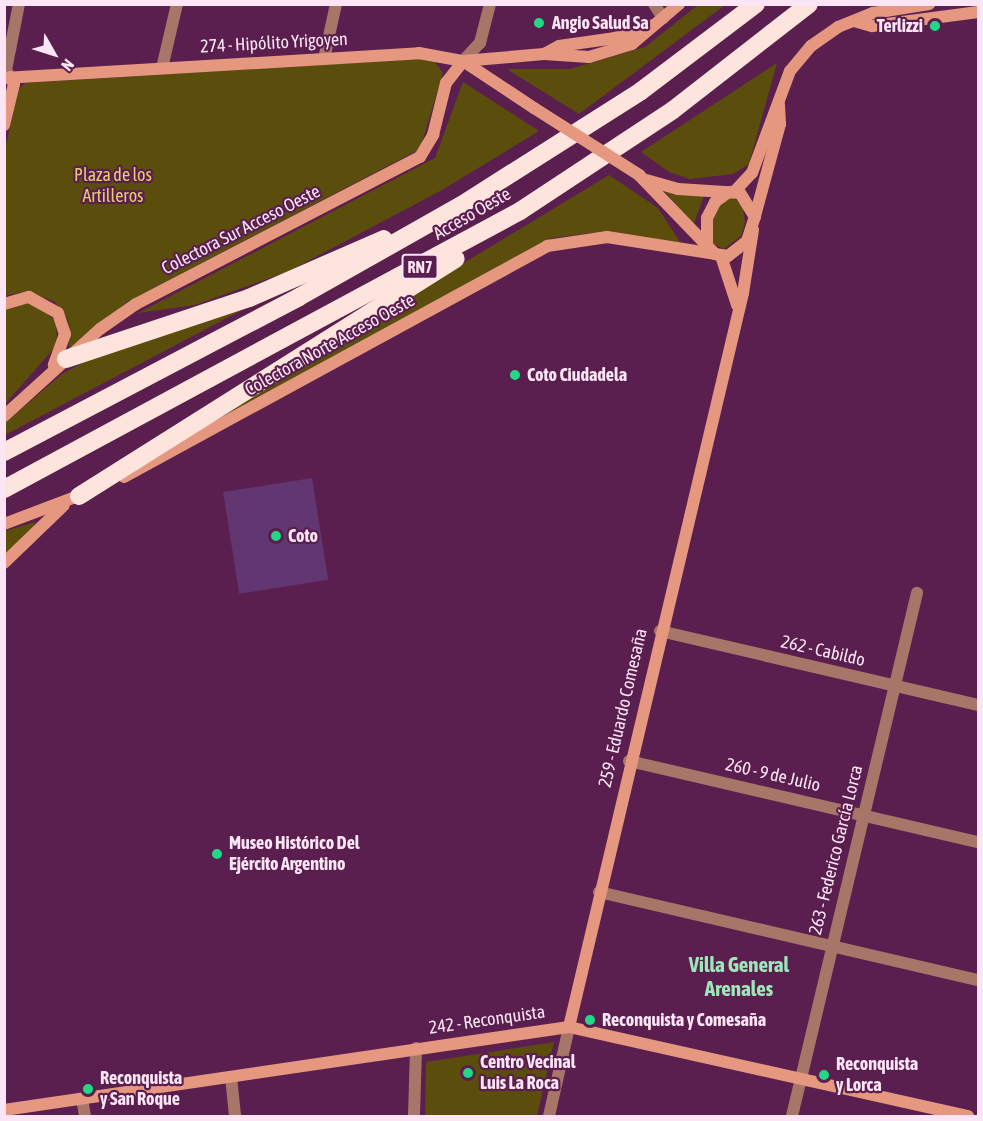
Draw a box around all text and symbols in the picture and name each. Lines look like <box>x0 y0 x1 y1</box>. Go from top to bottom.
place label: Angio Salud Sa <box>552 12 649 34</box>
marker: Angio Salud Sa <box>530 14 548 32</box>
place label: Terlizzi <box>877 15 923 37</box>
marker: Terlizzi <box>928 19 942 33</box>
north arrow <box>24 24 84 84</box>
street label: 274 - Hipólito Yrigoyen <box>200 28 348 58</box>
text: N <box>58 56 78 75</box>
park label: Plaza de los Artilleros <box>74 165 152 207</box>
street label: Colectora Sur Acceso Oeste <box>158 181 324 279</box>
street label: Acceso Oeste <box>429 183 515 245</box>
road number: RN7 <box>400 254 440 280</box>
street label: Colectora Norte Acceso Oeste <box>241 289 419 401</box>
place label: Coto Ciudadela <box>527 364 627 386</box>
marker: Coto Ciudadela <box>508 368 522 382</box>
place label: Coto <box>288 525 318 547</box>
marker: Coto <box>269 529 283 543</box>
street label: 259 - Eduardo Comesaña <box>594 626 652 790</box>
street label: 262 - Cabildo <box>779 631 867 671</box>
street label: 260 - 9 de Julio <box>723 754 823 796</box>
street label: 263 - Federico García Lorca <box>804 763 868 937</box>
place label: Museo Histórico Del Ejército Argentino <box>229 833 360 876</box>
marker: Museo Histórico Del Ejército Argentino <box>210 847 224 861</box>
district label: Villa General Arenales <box>689 951 789 1001</box>
street label: 242 - Reconquista <box>428 1001 546 1039</box>
place label: Reconquista y Comesaña <box>602 1009 766 1031</box>
marker: Reconquista y Comesaña <box>583 1013 597 1027</box>
place label: Centro Vecinal Luis La Roca <box>480 1052 575 1094</box>
place label: Reconquista y Lorca <box>836 1054 918 1096</box>
marker: Centro Vecinal Luis La Roca <box>461 1066 475 1080</box>
place label: Reconquista y San Roque <box>100 1068 182 1110</box>
marker: Reconquista y Lorca <box>817 1068 831 1082</box>
marker: Reconquista y San Roque <box>81 1082 95 1096</box>

